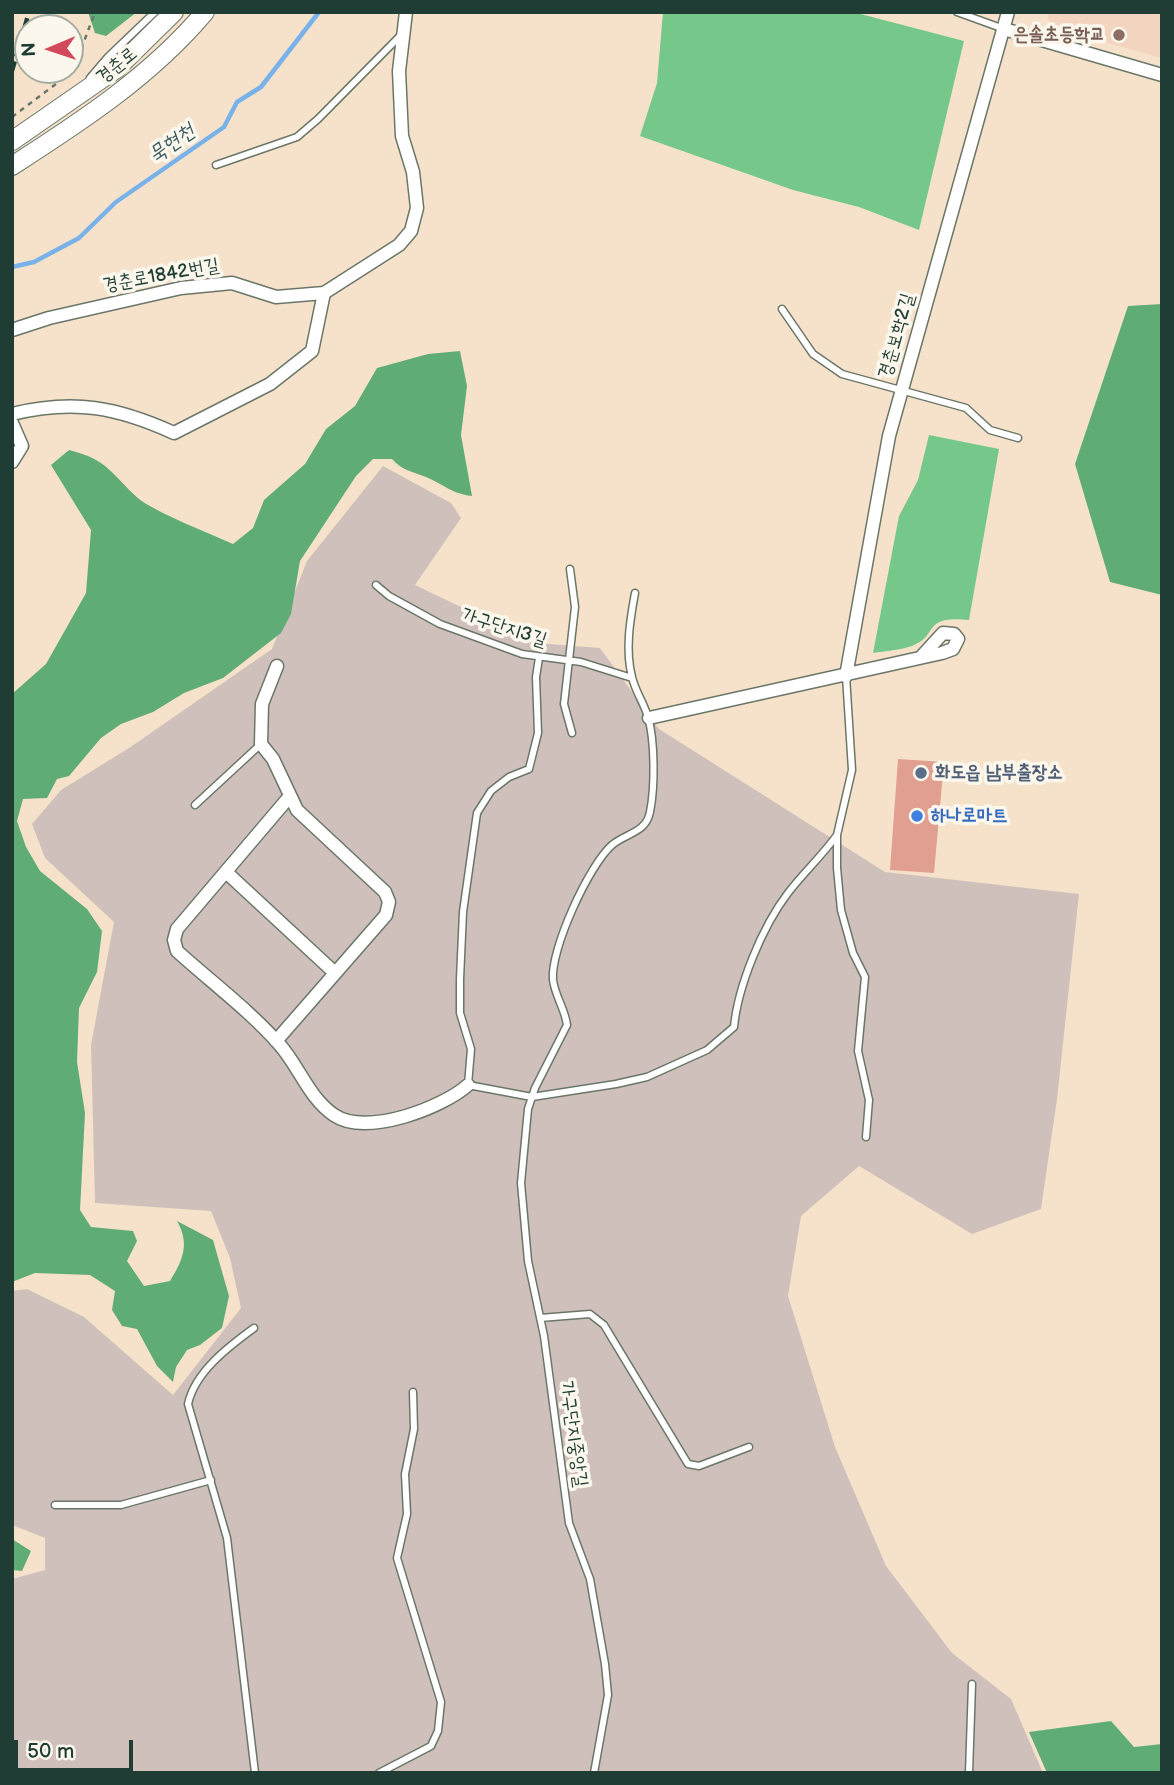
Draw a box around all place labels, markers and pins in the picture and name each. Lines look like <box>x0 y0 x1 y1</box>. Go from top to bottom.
place label: 은솔초등학교 <box>1013 24 1105 46</box>
marker: 은솔초등학교 <box>1111 27 1127 43</box>
place label: 화도읍 남부출장소 <box>935 762 1062 784</box>
marker: 화도읍 남부출장소 <box>913 765 929 781</box>
place label: 하나로마트 <box>931 805 1007 827</box>
marker: 하나로마트 <box>909 808 925 824</box>

